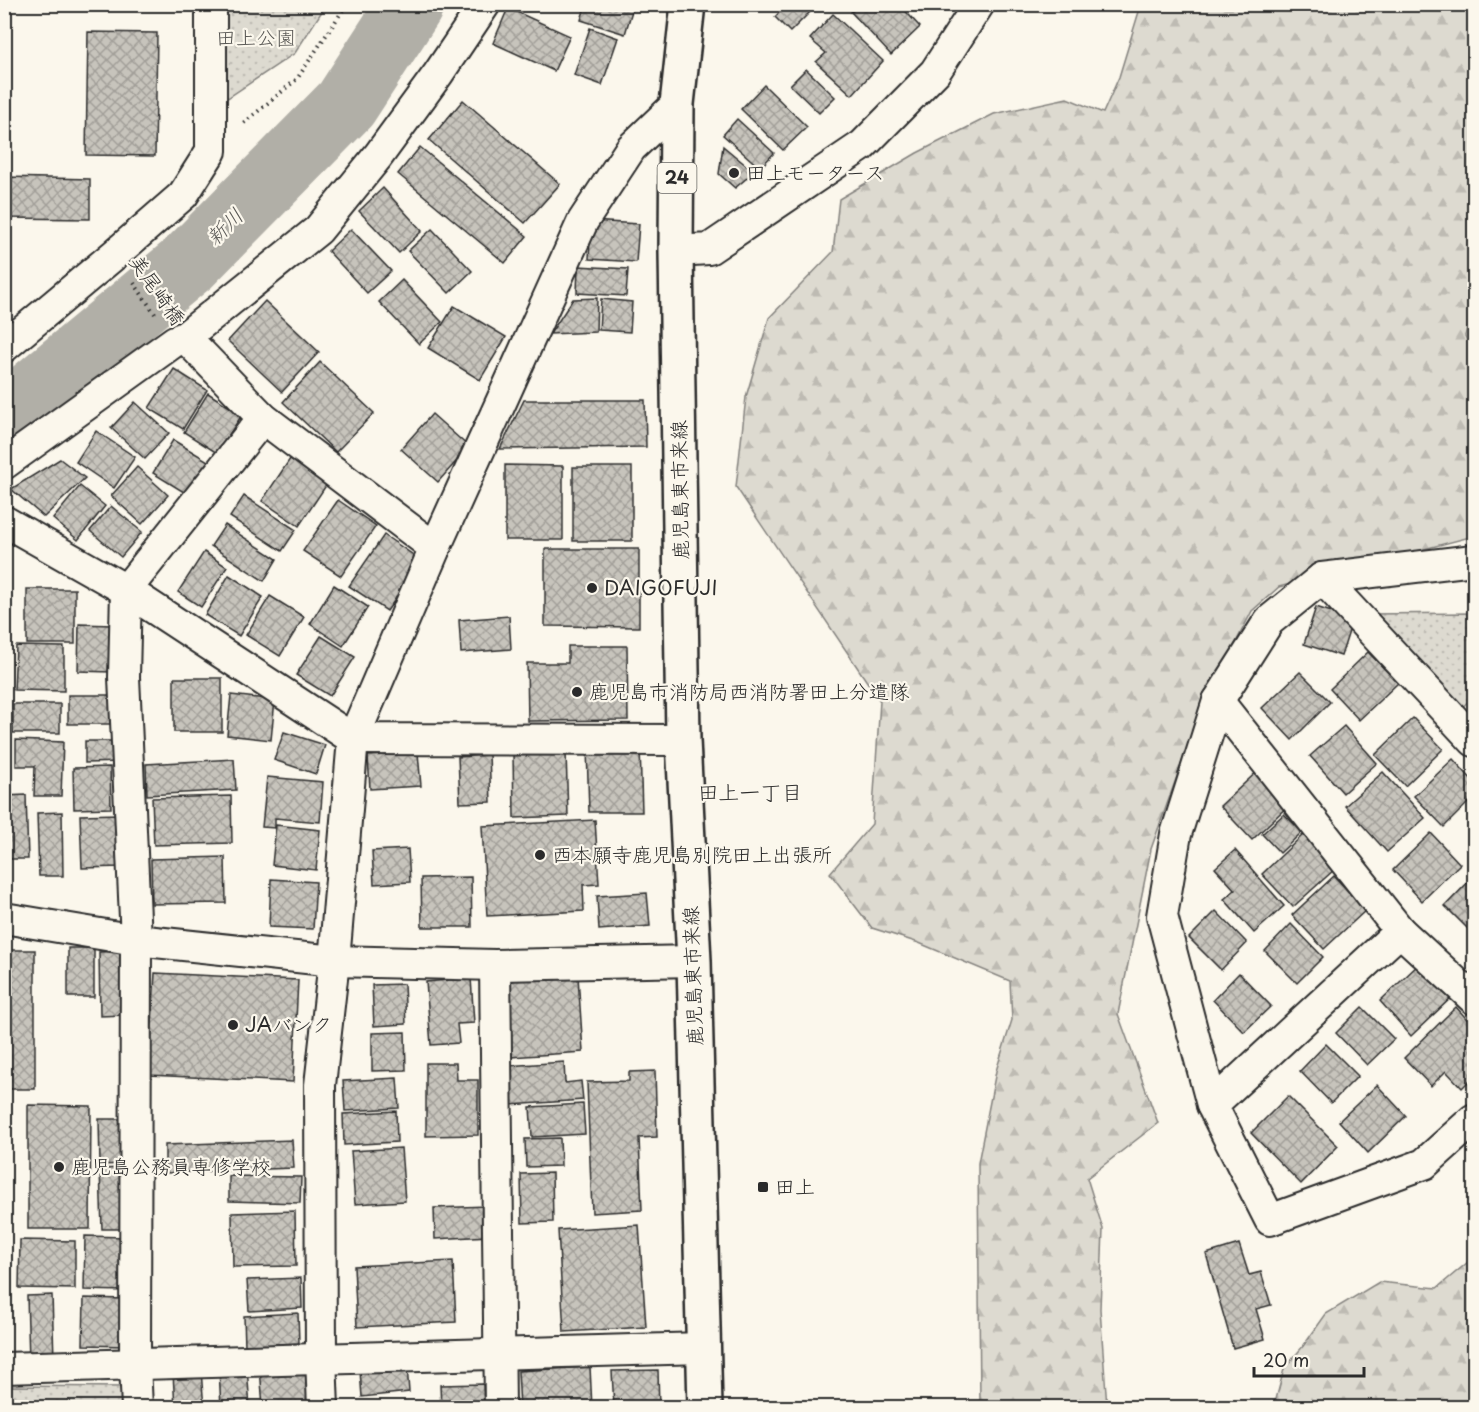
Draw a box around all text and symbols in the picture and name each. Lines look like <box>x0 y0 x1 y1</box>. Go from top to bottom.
park label: 田上公園 <box>216 22 296 52</box>
place label: 田上モータース <box>746 157 884 187</box>
road number: 24 <box>658 163 696 193</box>
marker: 田上モータース <box>727 166 741 180</box>
water label: 新川 <box>197 199 250 252</box>
street label: 美尾崎橋 <box>123 248 193 331</box>
street label: 鹿児島東市来線 <box>663 420 695 560</box>
place label: DAIGOFUJI <box>604 572 718 602</box>
marker: DAIGOFUJI <box>585 581 599 595</box>
place label: 鹿児島市消防局西消防署田上分遣隊 <box>589 676 910 706</box>
marker: 鹿児島市消防局西消防署田上分遣隊 <box>570 685 584 699</box>
district label: 田上一丁目 <box>698 775 803 807</box>
place label: 西本願寺鹿児島別院田上出張所 <box>552 839 832 869</box>
marker: 西本願寺鹿児島別院田上出張所 <box>533 848 547 862</box>
street label: 鹿児島東市来線 <box>675 906 709 1047</box>
place label: JAバンク <box>245 1009 332 1039</box>
marker: JAバンク <box>226 1018 240 1032</box>
place label: 鹿児島公務員専修学校 <box>71 1151 271 1181</box>
marker: 鹿児島公務員専修学校 <box>52 1160 66 1174</box>
place label: 田上 <box>775 1171 815 1201</box>
marker: 田上 <box>756 1180 770 1194</box>
scale bar <box>1254 1340 1364 1378</box>
text: 20 m <box>1263 1346 1309 1373</box>

